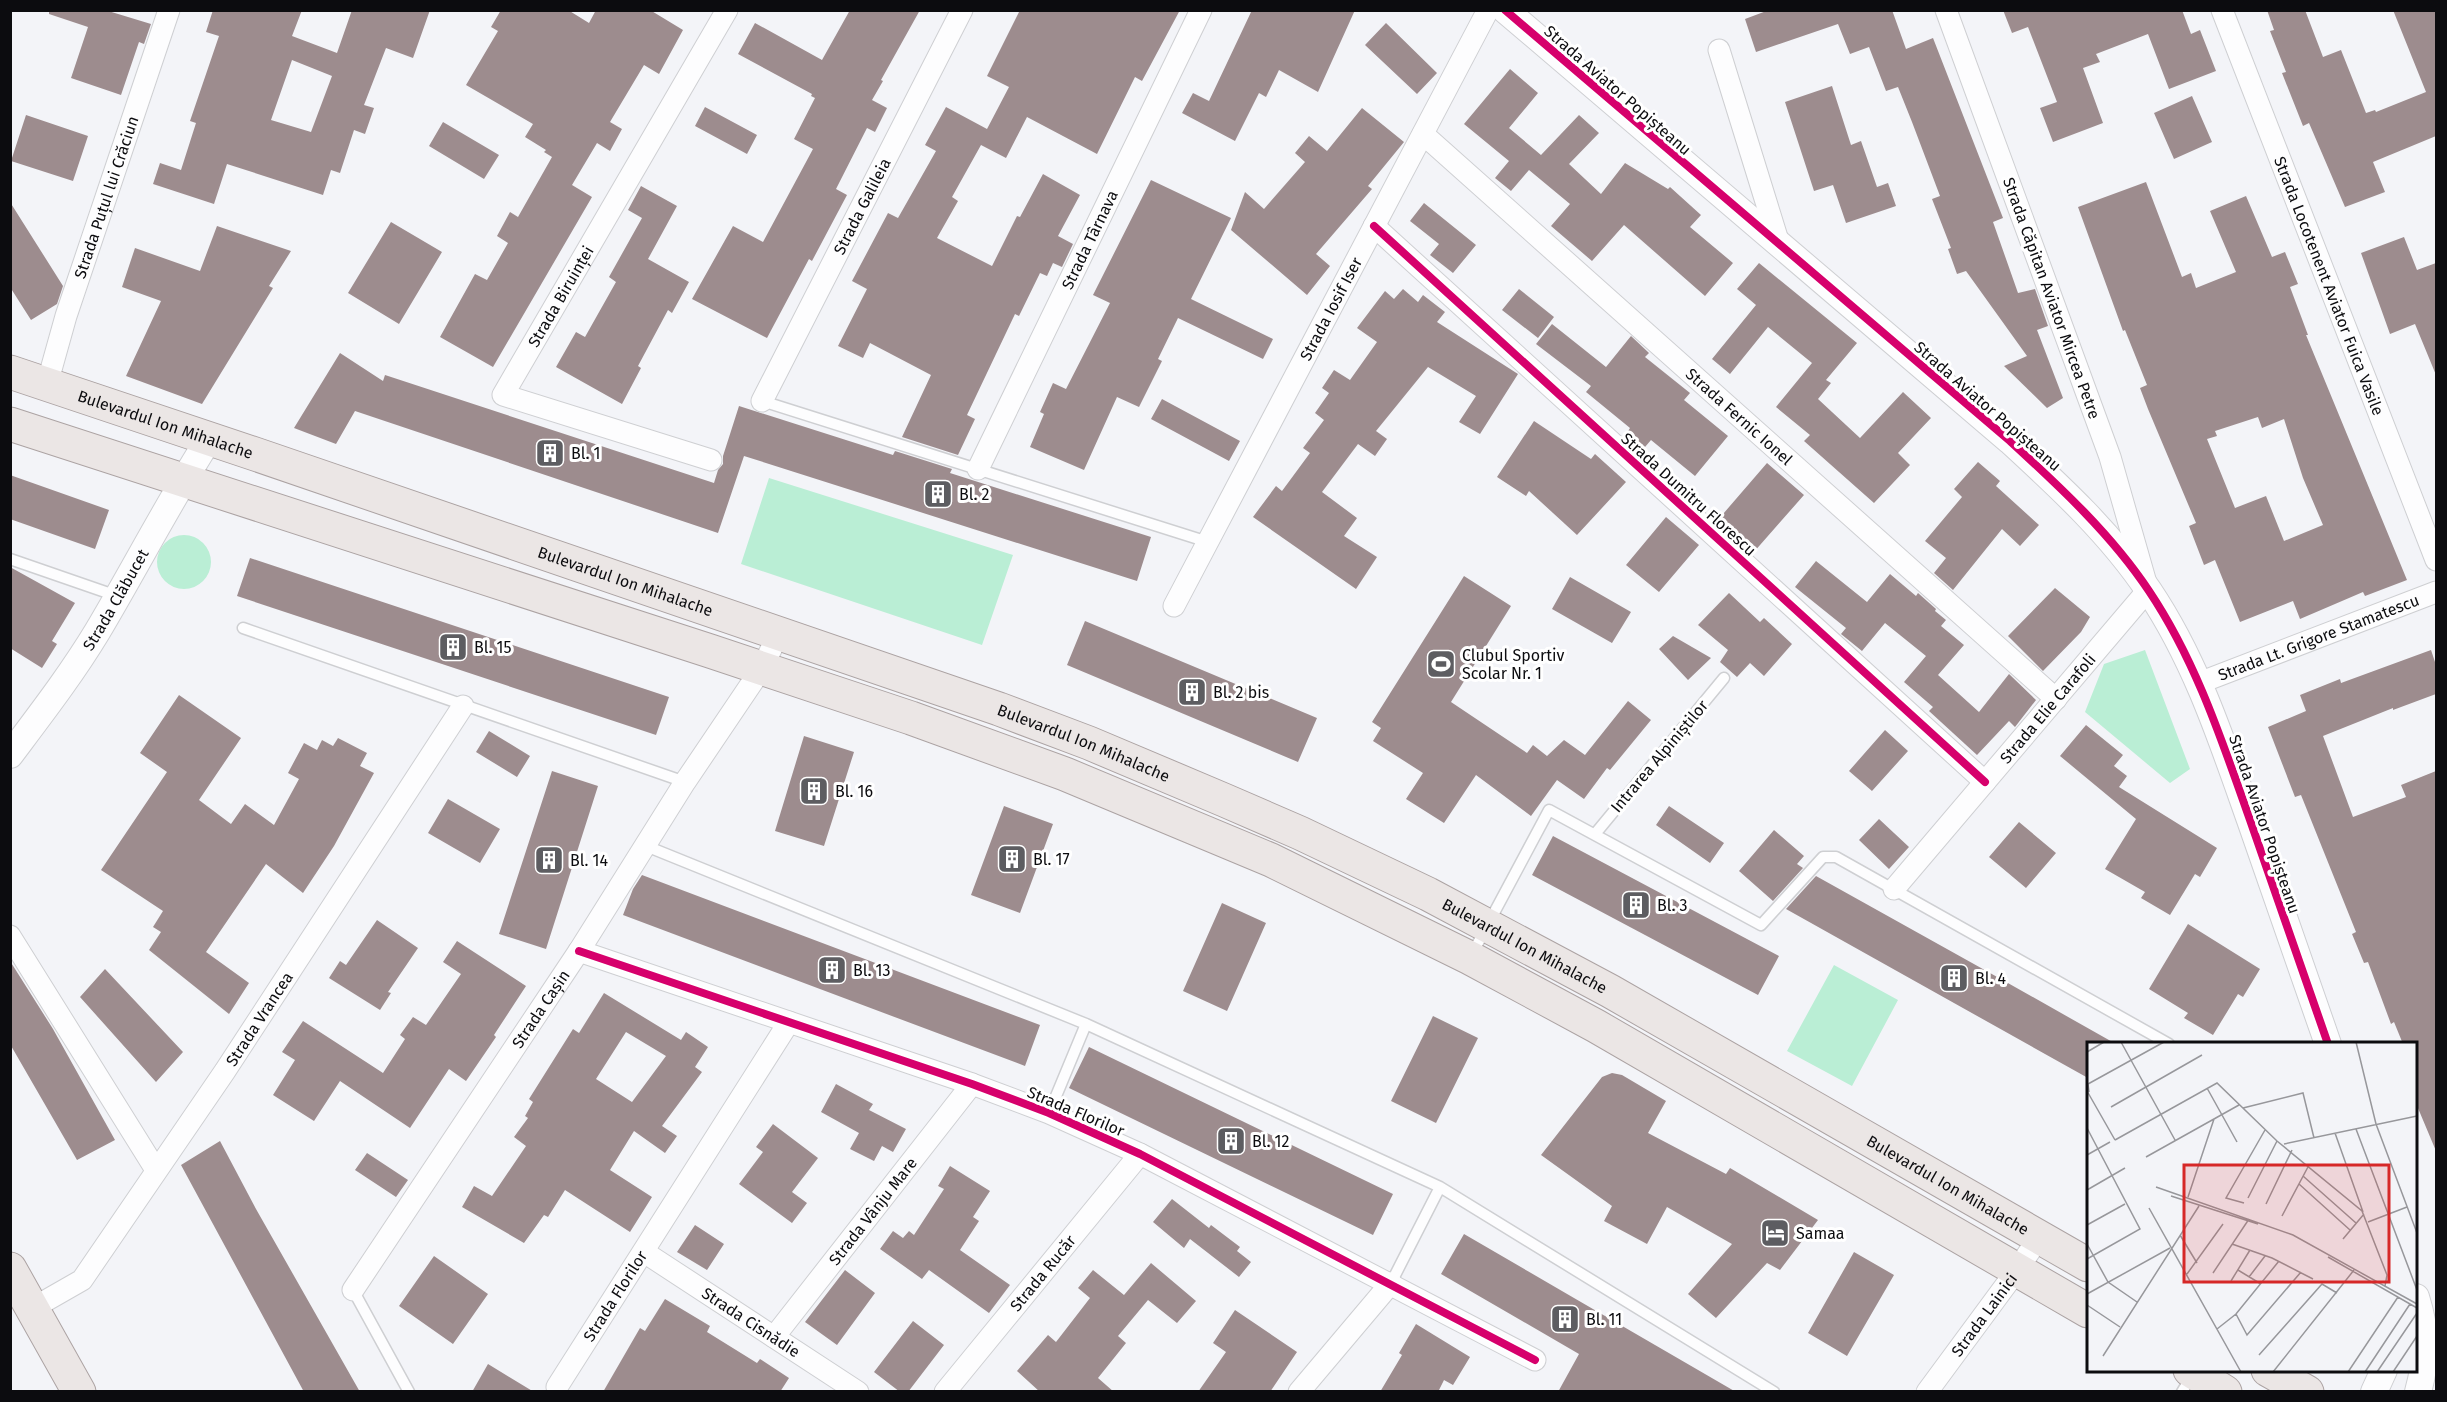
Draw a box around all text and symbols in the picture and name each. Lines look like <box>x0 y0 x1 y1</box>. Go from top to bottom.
street label: Strada Aviator Popișteanu <box>1540 22 1695 160</box>
street label: Strada Puțul lui Crăciun <box>70 114 143 281</box>
street label: Strada Locotenent Aviator Fuica Vasile <box>2270 154 2388 418</box>
street label: Strada Galileia <box>830 155 895 258</box>
street label: Strada Căpitan Aviator Mircea Petre <box>1999 175 2104 422</box>
street label: Strada Târnava <box>1058 187 1122 293</box>
street label: Strada Biruinței <box>524 243 598 351</box>
street label: Strada Iosif Iser <box>1296 253 1366 364</box>
street label: Strada Aviator Popișteanu <box>1910 338 2065 476</box>
street label: Strada Fernic Ionel <box>1682 364 1796 469</box>
street label: Bulevardul Ion Mihalache <box>75 386 256 463</box>
street label: Strada Dumitru Florescu <box>1617 429 1760 560</box>
building icon: Bl. 1 <box>534 437 566 469</box>
place label: Bl. 1 <box>571 444 601 463</box>
building icon: Bl. 2 <box>922 478 954 510</box>
place label: Bl. 2 <box>959 485 990 504</box>
street label: Bulevardul Ion Mihalache <box>535 543 715 620</box>
street label: Strada Clăbucet <box>79 545 153 654</box>
street label: Strada Lt. Grigore Stamatescu <box>2215 590 2422 685</box>
building icon: Bl. 15 <box>437 631 469 663</box>
place label: Bl. 15 <box>474 638 512 657</box>
place label: Clubul Sportiv Scolar Nr. 1 <box>1462 646 1565 683</box>
sports icon: Clubul Sportiv Scolar Nr. 1 <box>1425 648 1457 680</box>
street label: Strada Elie Carafoli <box>1996 650 2100 767</box>
building icon: Bl. 2 bis <box>1176 676 1208 708</box>
place label: Bl. 2 bis <box>1213 683 1269 702</box>
street label: Intrarea Alpiniștilor <box>1607 696 1713 817</box>
street label: Bulevardul Ion Mihalache <box>995 700 1173 786</box>
street label: Strada Aviator Popișteanu <box>2224 732 2304 916</box>
building icon: Bl. 16 <box>798 775 830 807</box>
place label: Bl. 16 <box>835 782 873 801</box>
building icon: Bl. 17 <box>996 843 1028 875</box>
building icon: Bl. 14 <box>533 844 565 876</box>
place label: Bl. 17 <box>1033 850 1070 869</box>
place label: Bl. 14 <box>570 851 608 870</box>
building icon: Bl. 3 <box>1620 889 1652 921</box>
street label: Bulevardul Ion Mihalache <box>1439 894 1610 998</box>
place label: Bl. 3 <box>1657 896 1688 915</box>
building icon: Bl. 13 <box>816 954 848 986</box>
place label: Bl. 13 <box>853 961 890 980</box>
building icon: Bl. 4 <box>1938 962 1970 994</box>
street label: Strada Cașin <box>508 966 574 1052</box>
street label: Strada Vrancea <box>222 968 297 1070</box>
place label: Bl. 4 <box>1975 969 2007 988</box>
inset map <box>2087 1042 2417 1372</box>
street label: Strada Florilor <box>1024 1082 1128 1141</box>
building icon: Bl. 12 <box>1215 1125 1247 1157</box>
street label: Bulevardul Ion Mihalache <box>1863 1131 2032 1239</box>
place label: Bl. 12 <box>1252 1132 1289 1151</box>
street label: Strada Vânju Mare <box>825 1154 921 1269</box>
hotel icon: Samaa <box>1759 1217 1791 1249</box>
place label: Samaa <box>1796 1224 1844 1243</box>
street label: Strada Rucăr <box>1006 1231 1080 1315</box>
street label: Strada Florilor <box>579 1246 652 1345</box>
street label: Strada Lainici <box>1948 1270 2021 1360</box>
street label: Strada Cisnădie <box>698 1284 803 1361</box>
building icon: Bl. 11 <box>1549 1303 1581 1335</box>
place label: Bl. 11 <box>1586 1310 1622 1329</box>

